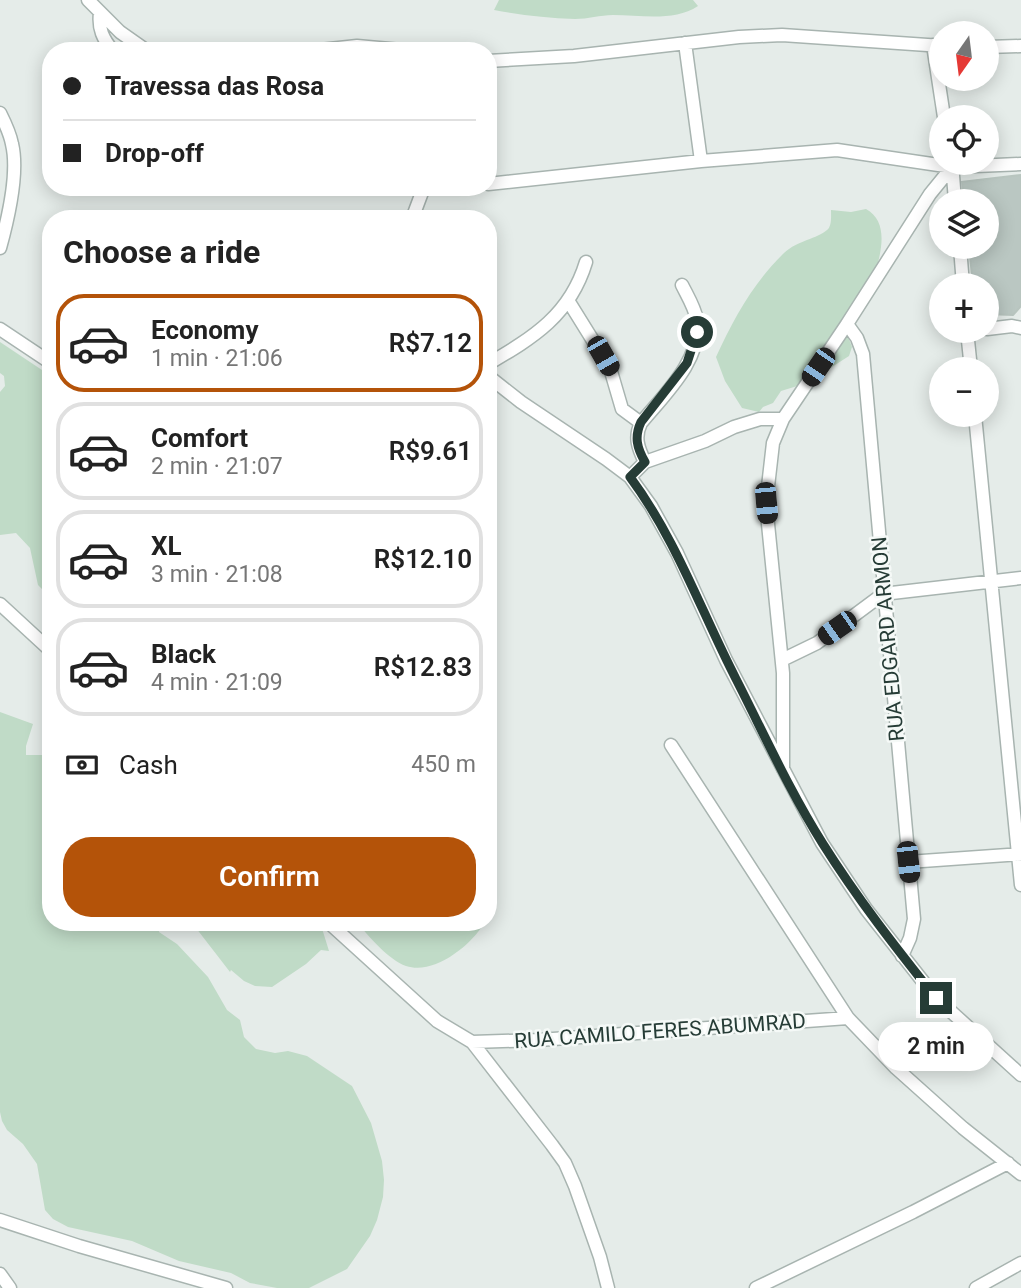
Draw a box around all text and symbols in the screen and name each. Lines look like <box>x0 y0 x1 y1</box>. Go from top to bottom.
north arrow <box>929 21 999 91</box>
map controls <box>929 21 999 427</box>
text: Travessa das Rosa <box>105 71 324 101</box>
button: locate <box>929 105 999 175</box>
text: Drop-off <box>105 138 204 168</box>
button: layers <box>929 189 999 259</box>
text: Choose a ride <box>63 233 260 271</box>
button: + <box>929 273 999 343</box>
icon: car <box>67 312 130 375</box>
text: Economy <box>151 315 258 345</box>
route start <box>681 316 713 348</box>
text: R$7.12 <box>389 328 472 358</box>
car <box>584 333 623 379</box>
car <box>798 344 839 390</box>
text: 1 min · 21:06 <box>151 345 283 372</box>
button: − <box>929 357 999 427</box>
icon: car <box>67 420 130 483</box>
text: Comfort <box>151 423 248 453</box>
text: R$9.61 <box>389 436 472 466</box>
text: 2 min · 21:07 <box>151 453 283 480</box>
car <box>754 481 779 525</box>
icon: car <box>67 528 130 591</box>
text: XL <box>151 531 182 561</box>
street label: RUA EDGARD ARMON <box>867 536 909 742</box>
text: R$12.10 <box>374 544 472 574</box>
text: 3 min · 21:08 <box>151 561 283 588</box>
car <box>814 607 861 649</box>
icon: car <box>67 636 130 699</box>
text: Black <box>151 639 216 669</box>
text: R$12.83 <box>374 652 472 682</box>
text: 4 min · 21:09 <box>151 669 283 696</box>
icon: cash <box>63 746 101 784</box>
text: Cash <box>119 750 178 780</box>
text: 450 m <box>411 751 476 778</box>
button: Confirm <box>63 837 476 917</box>
car <box>896 840 921 884</box>
route end <box>920 982 952 1014</box>
street label: RUA CAMILO FERES ABUMRAD <box>513 1009 807 1053</box>
callout: 2 min <box>878 1023 994 1072</box>
text: 2 min <box>907 1033 965 1060</box>

